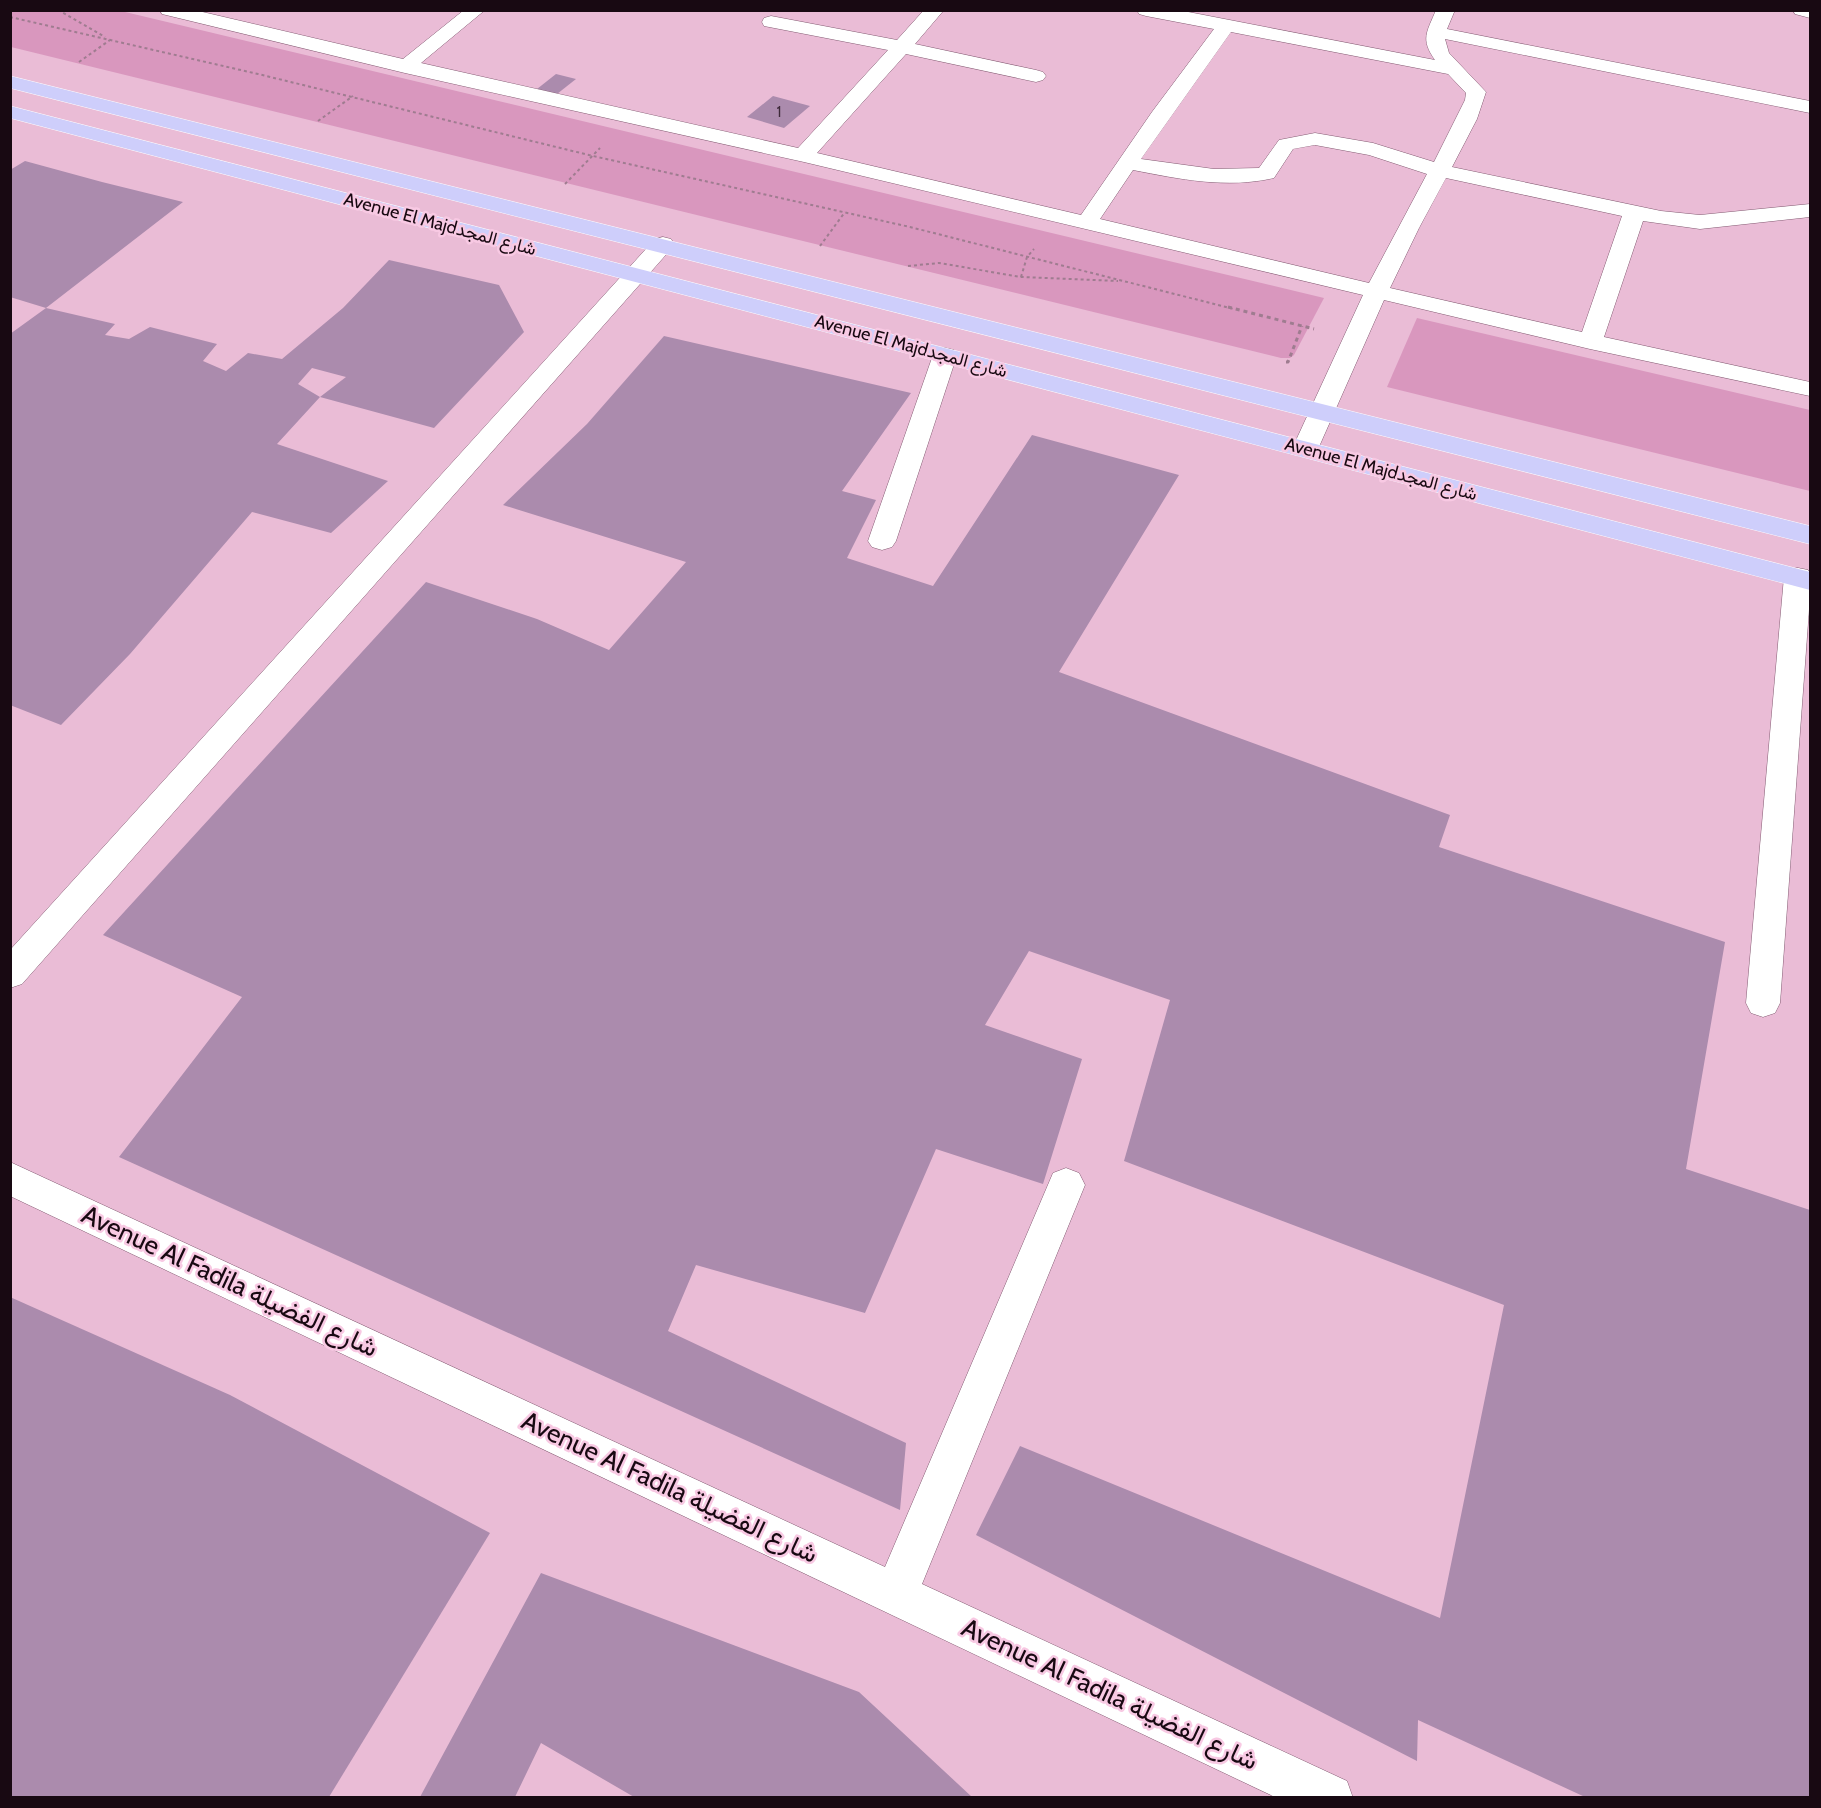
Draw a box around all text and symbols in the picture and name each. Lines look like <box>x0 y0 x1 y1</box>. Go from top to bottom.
house number: 1 <box>777 103 781 121</box>
street label: Avenue El Majdشارع المجد <box>341 188 539 261</box>
street label: Avenue El Majdشارع المجد <box>812 310 1010 383</box>
street label: Avenue El Majdشارع المجد <box>1282 433 1480 506</box>
street label: Avenue Al Fadila شارع الفضيلة <box>76 1198 383 1366</box>
street label: Avenue Al Fadila شارع الفضيلة <box>516 1404 823 1572</box>
street label: Avenue Al Fadila شارع الفضيلة <box>956 1611 1263 1779</box>

